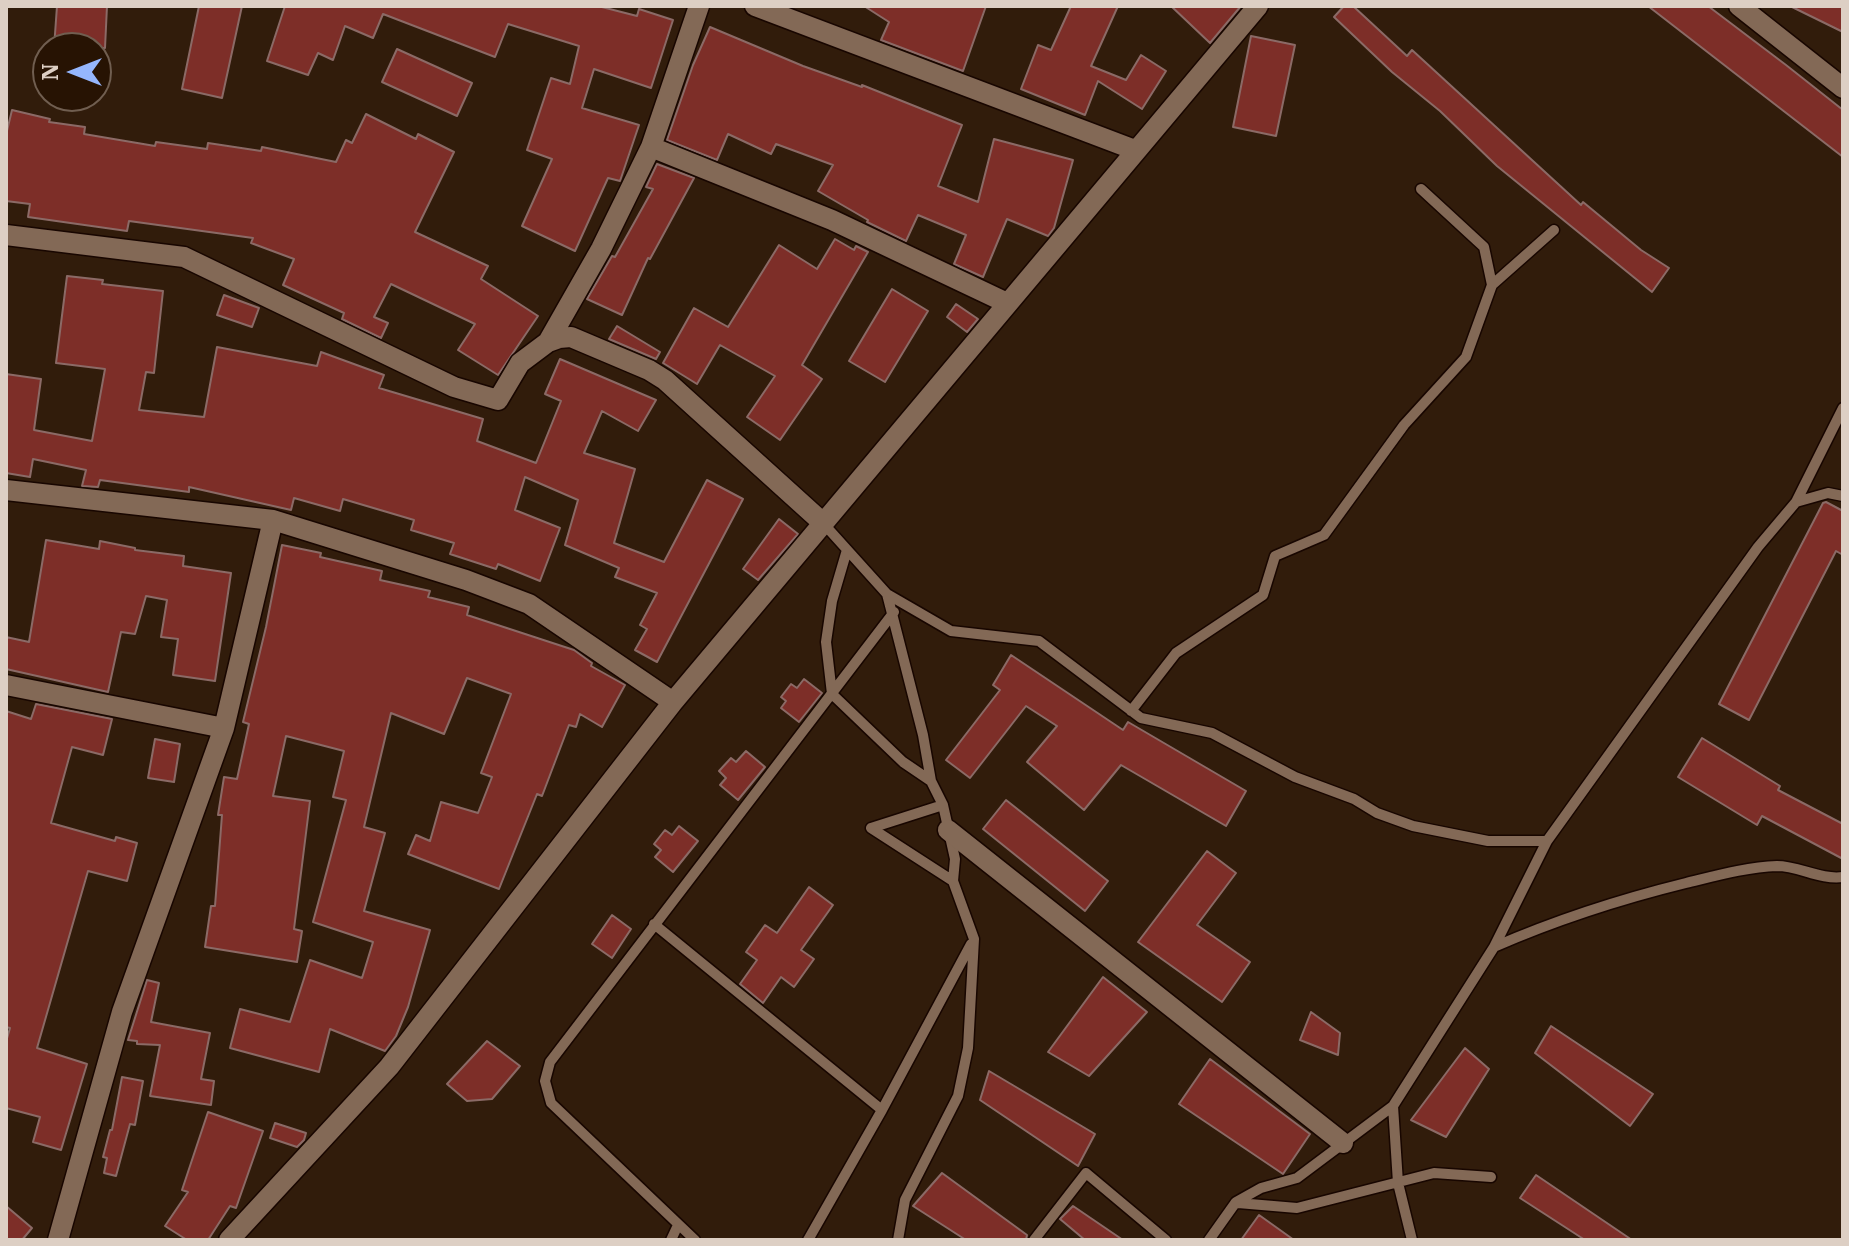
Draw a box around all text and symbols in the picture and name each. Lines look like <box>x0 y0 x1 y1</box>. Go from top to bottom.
north arrow <box>32 32 112 112</box>
text: N <box>35 63 64 81</box>

